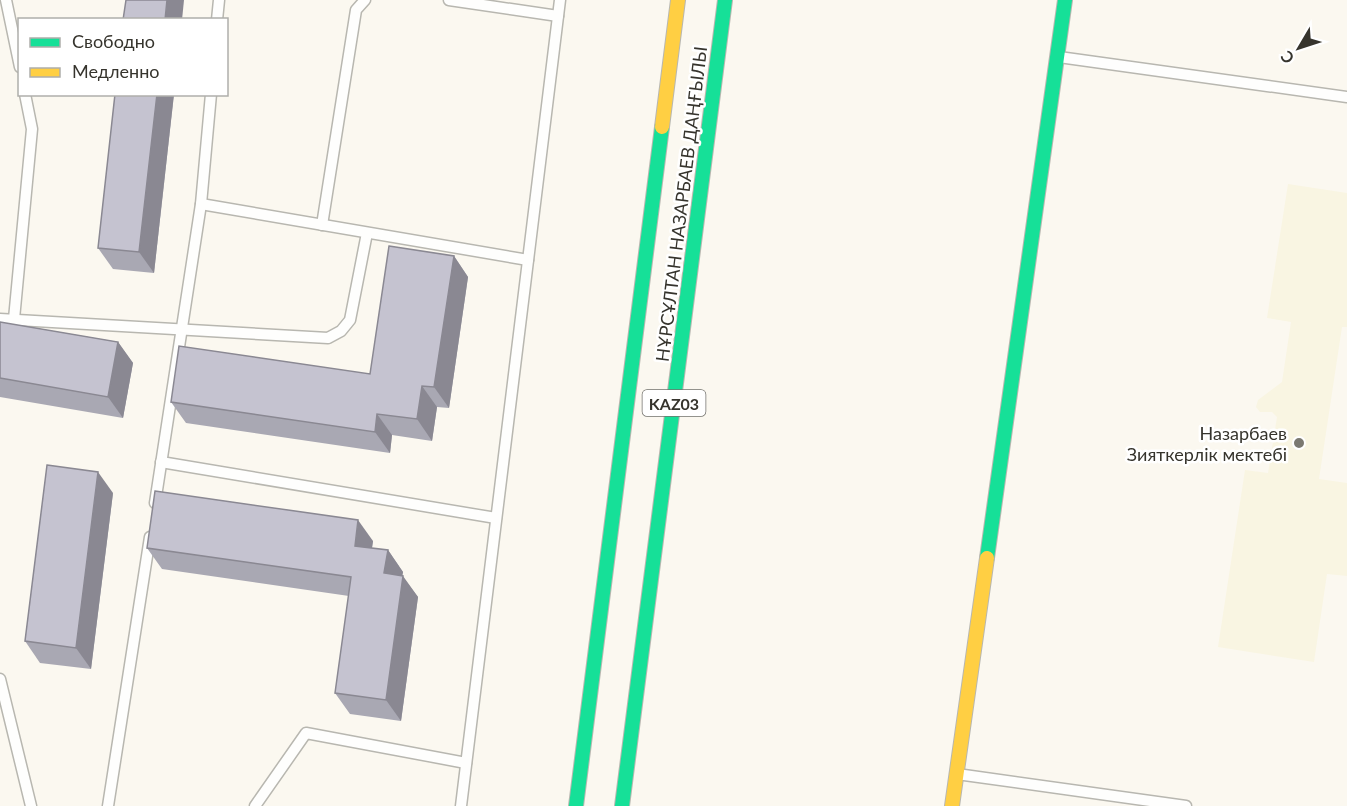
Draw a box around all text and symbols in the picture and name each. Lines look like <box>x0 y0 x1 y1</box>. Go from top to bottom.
legend <box>18 18 228 96</box>
north arrow <box>1269 18 1329 78</box>
text: Свободно <box>72 30 155 52</box>
street label: НҰРСҰЛТАН НАЗАРБАЕВ ДАҢҒЫЛЫ <box>651 45 711 363</box>
text: С <box>1276 47 1298 68</box>
text: Медленно <box>72 60 160 82</box>
road number: KАZ03 <box>642 390 706 416</box>
place label: Назарбаев Зияткерлік мектебі <box>1127 422 1287 465</box>
marker: Назарбаев Зияткерлік мектебі <box>1292 436 1306 450</box>

